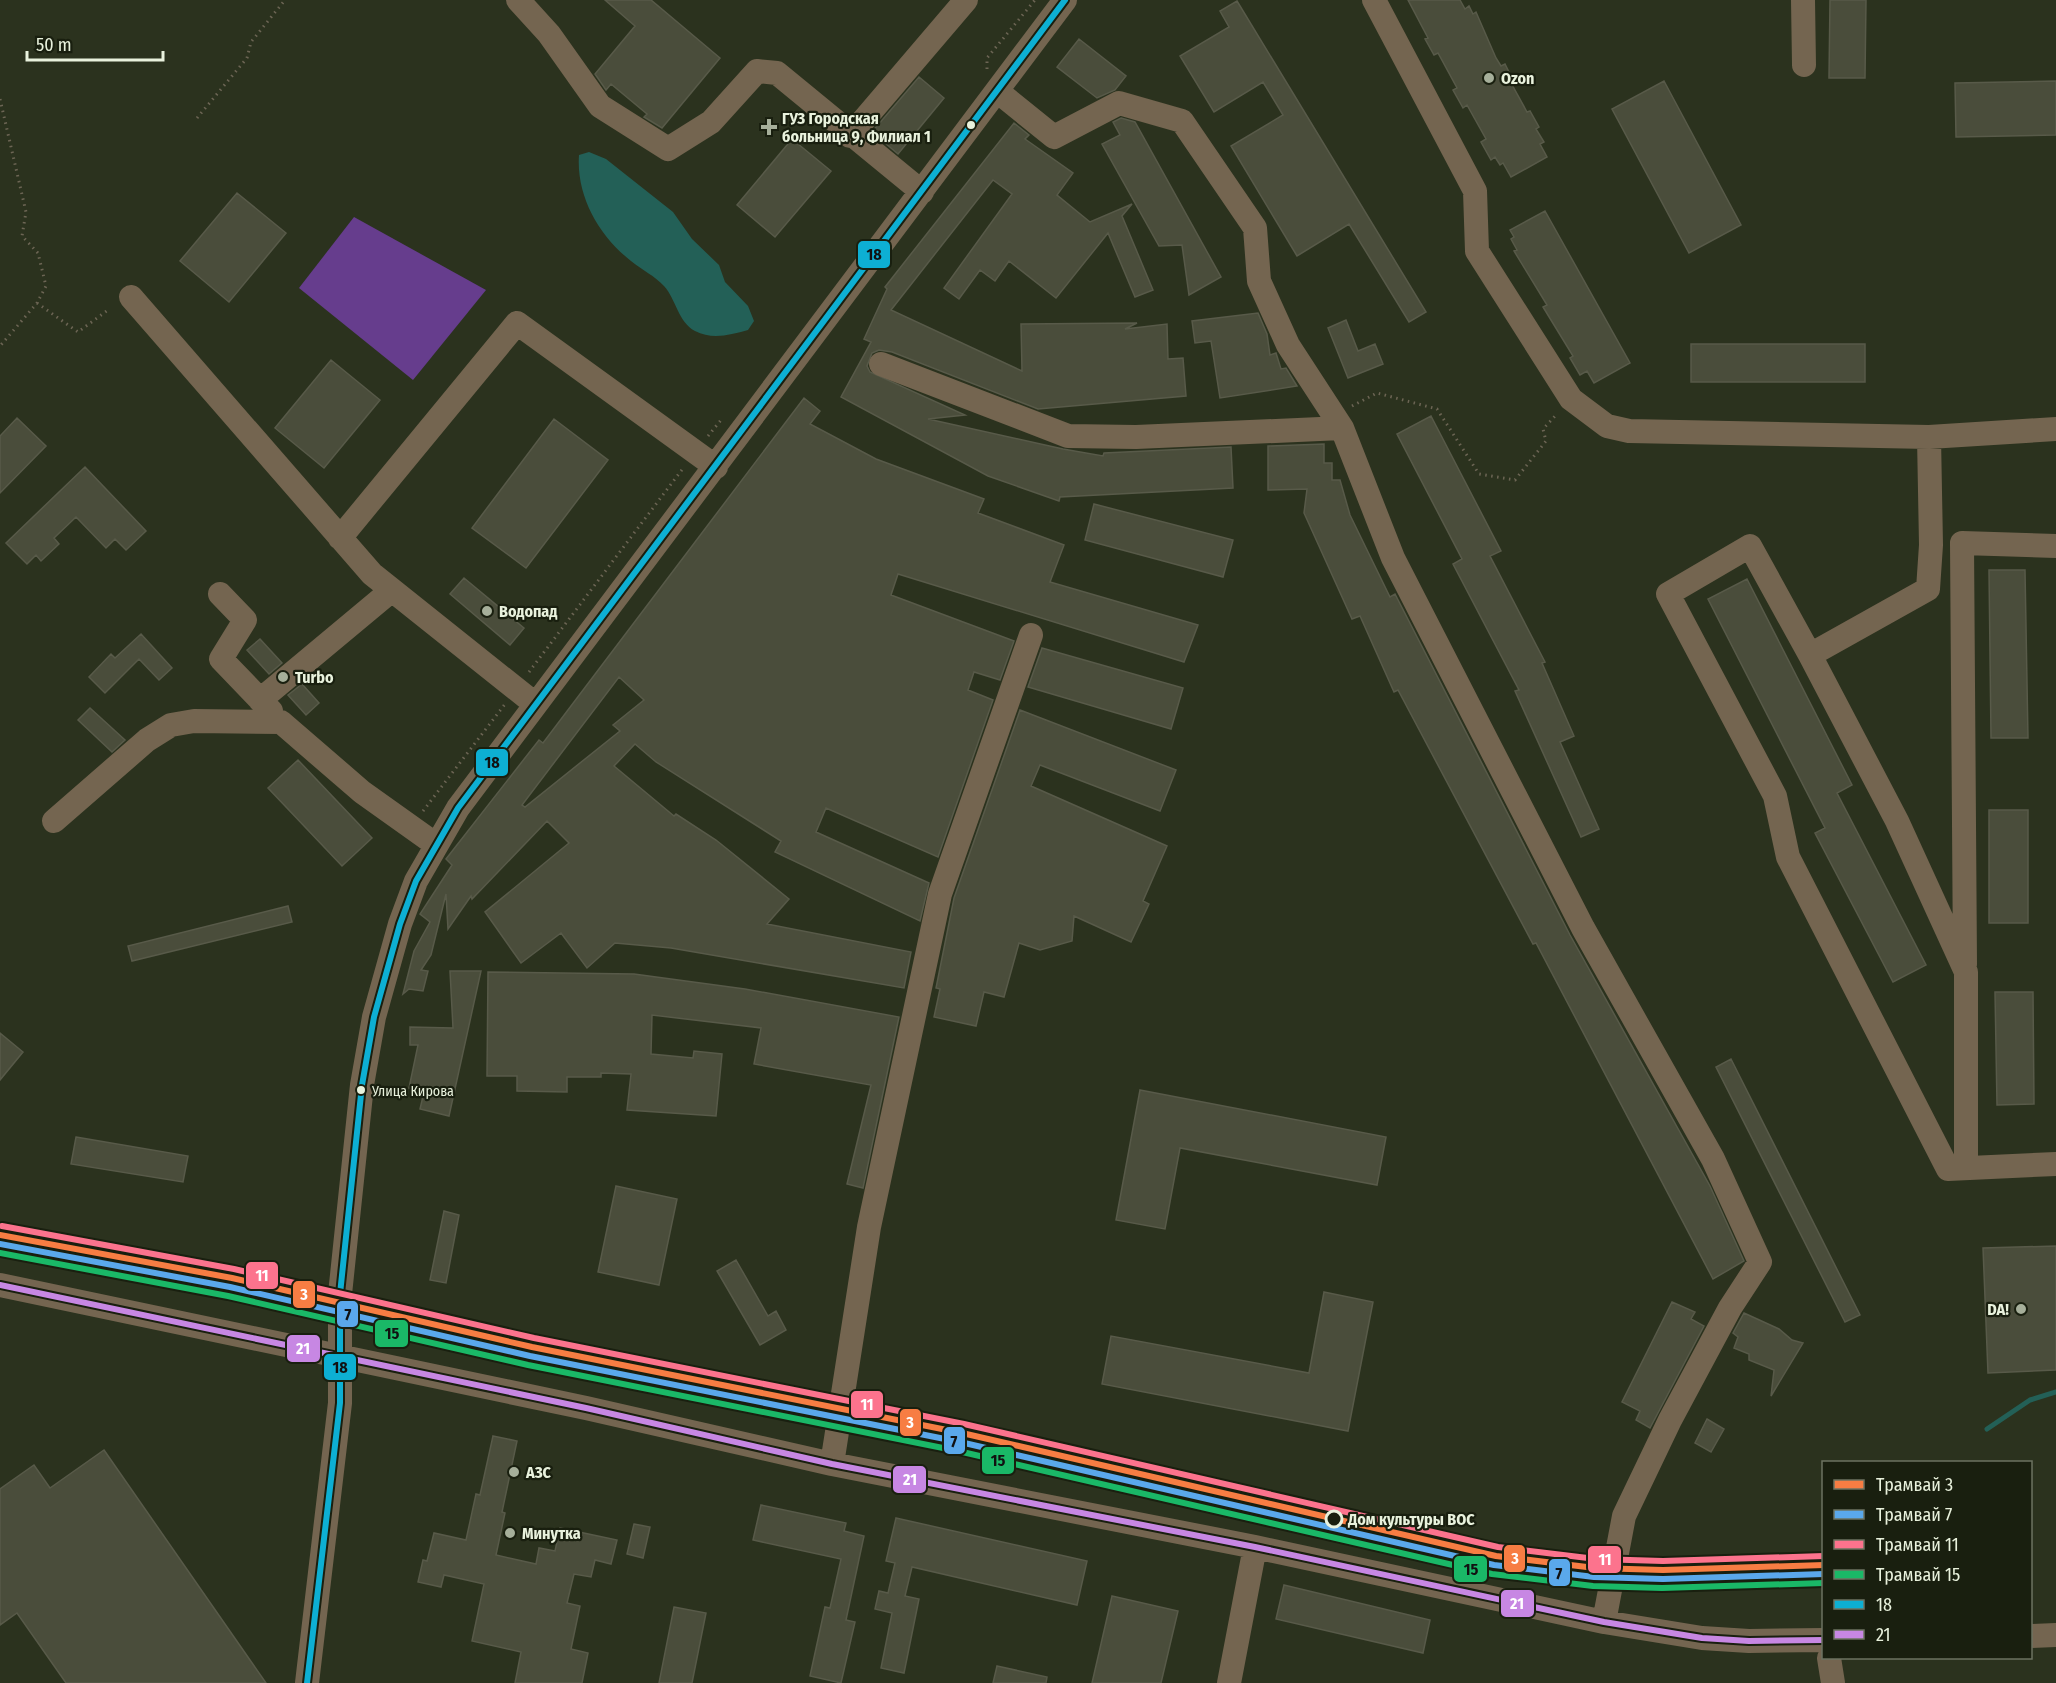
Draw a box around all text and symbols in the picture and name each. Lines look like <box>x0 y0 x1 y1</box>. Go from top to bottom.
scale bar <box>27 24 164 62</box>
text: 50 m <box>36 34 72 56</box>
place label: Ozon <box>1501 69 1534 88</box>
marker: Ozon <box>1482 71 1496 85</box>
place label: ГУЗ Городская больница 9, Филиал 1 <box>782 109 931 146</box>
marker: ГУЗ Городская больница 9, Филиал 1 <box>760 118 778 136</box>
unlabelled marker <box>965 119 977 131</box>
line badge: 18 <box>857 240 891 269</box>
text: 18 <box>866 245 882 264</box>
place label: Водопад <box>499 602 557 621</box>
marker: Водопад <box>480 604 494 618</box>
place label: Turbo <box>295 668 334 687</box>
marker: Turbo <box>276 670 290 684</box>
line badge: 18 <box>475 748 509 777</box>
text: 18 <box>484 753 500 772</box>
place label: Улица Кирова <box>371 1083 454 1100</box>
marker: Улица Кирова <box>355 1084 367 1096</box>
line badge: 11 <box>245 1261 279 1290</box>
text: 11 <box>255 1266 269 1285</box>
line badge: 3 <box>292 1280 316 1309</box>
text: 3 <box>299 1285 308 1304</box>
line badge: 7 <box>336 1300 359 1328</box>
place label: DA! <box>1987 1300 2009 1319</box>
marker: DA! <box>2014 1302 2028 1316</box>
text: 7 <box>345 1305 352 1324</box>
line badge: 15 <box>374 1319 409 1348</box>
text: 15 <box>385 1324 399 1343</box>
line badge: 21 <box>286 1334 321 1363</box>
text: 21 <box>295 1339 310 1358</box>
line badge: 18 <box>323 1353 357 1381</box>
text: 18 <box>332 1358 348 1377</box>
line badge: 11 <box>850 1390 884 1419</box>
text: 11 <box>860 1395 874 1414</box>
line badge: 3 <box>899 1408 922 1437</box>
text: 3 <box>905 1413 914 1432</box>
line badge: 7 <box>943 1426 966 1455</box>
text: 7 <box>951 1432 958 1451</box>
line badge: 15 <box>981 1446 1015 1475</box>
text: 15 <box>991 1451 1005 1470</box>
legend <box>1822 1461 2032 1659</box>
place label: АЗС <box>525 1463 552 1482</box>
marker: АЗС <box>507 1465 521 1479</box>
line badge: 21 <box>892 1465 927 1494</box>
text: 21 <box>902 1470 917 1489</box>
text: Трамвай 3 <box>1876 1474 1953 1496</box>
text: Трамвай 7 <box>1876 1504 1952 1526</box>
marker: Дом культуры ВОС <box>1325 1510 1343 1528</box>
place label: Дом культуры ВОС <box>1347 1510 1475 1529</box>
place label: Минутка <box>522 1524 581 1543</box>
marker: Минутка <box>503 1526 517 1540</box>
text: Трамвай 11 <box>1876 1534 1959 1556</box>
line badge: 3 <box>1503 1544 1526 1573</box>
line badge: 11 <box>1587 1545 1622 1574</box>
text: 3 <box>1510 1549 1519 1568</box>
text: 11 <box>1598 1550 1612 1569</box>
line badge: 15 <box>1453 1555 1488 1583</box>
line badge: 7 <box>1548 1558 1571 1587</box>
text: 15 <box>1464 1560 1478 1579</box>
text: 7 <box>1556 1564 1563 1583</box>
text: Трамвай 15 <box>1876 1564 1960 1586</box>
line badge: 21 <box>1500 1589 1535 1618</box>
text: 21 <box>1509 1594 1524 1613</box>
text: 18 <box>1876 1594 1892 1616</box>
text: 21 <box>1876 1624 1891 1646</box>

